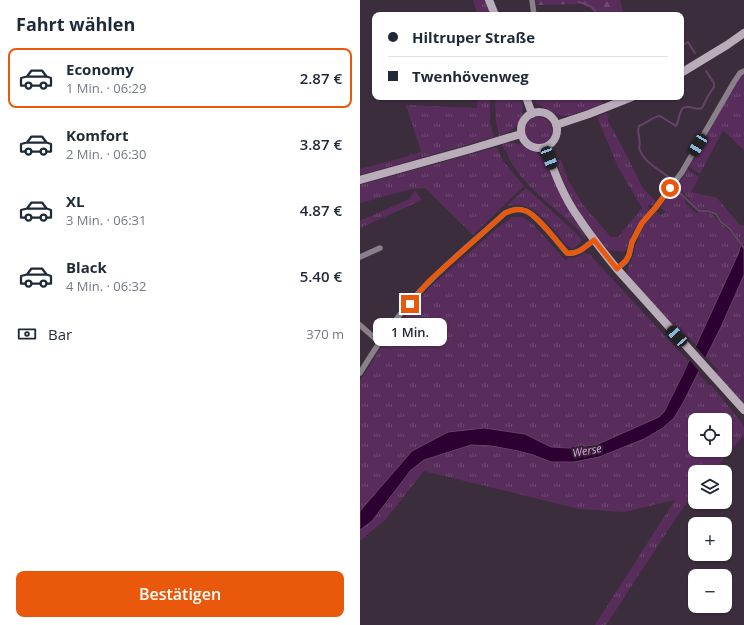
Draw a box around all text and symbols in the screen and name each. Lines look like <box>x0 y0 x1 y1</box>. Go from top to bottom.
text: Fahrt wählen <box>16 12 135 36</box>
text: Hiltruper Straße <box>412 27 535 47</box>
text: Economy <box>66 59 134 79</box>
icon: car <box>18 60 54 96</box>
text: Twenhövenweg <box>412 66 529 86</box>
text: 2.87 € <box>300 68 342 88</box>
text: 1 Min. · 06:29 <box>66 79 147 97</box>
text: Komfort <box>66 125 128 145</box>
icon: car <box>18 126 54 162</box>
car <box>687 132 709 158</box>
text: 3.87 € <box>300 134 342 154</box>
text: 2 Min. · 06:30 <box>66 145 147 163</box>
car <box>539 145 559 171</box>
route start <box>661 179 679 197</box>
text: XL <box>66 191 84 211</box>
icon: car <box>18 192 54 228</box>
text: 4.87 € <box>300 200 342 220</box>
text: 3 Min. · 06:31 <box>66 211 147 229</box>
text: Black <box>66 257 107 277</box>
icon: car <box>18 258 54 294</box>
text: 5.40 € <box>300 266 342 286</box>
text: 4 Min. · 06:32 <box>66 277 147 295</box>
route end <box>401 295 419 313</box>
callout: 1 Min. <box>373 318 447 346</box>
icon: cash <box>16 323 38 345</box>
text: 1 Min. <box>391 323 429 341</box>
car <box>665 323 689 349</box>
text: Bar <box>48 324 72 344</box>
text: 370 m <box>306 325 344 343</box>
map controls <box>688 413 732 613</box>
button: locate <box>688 413 732 457</box>
water label: Werse <box>571 440 603 460</box>
button: layers <box>688 465 732 509</box>
button: + <box>688 517 732 561</box>
button: − <box>688 569 732 613</box>
button: Bestätigen <box>16 571 344 617</box>

